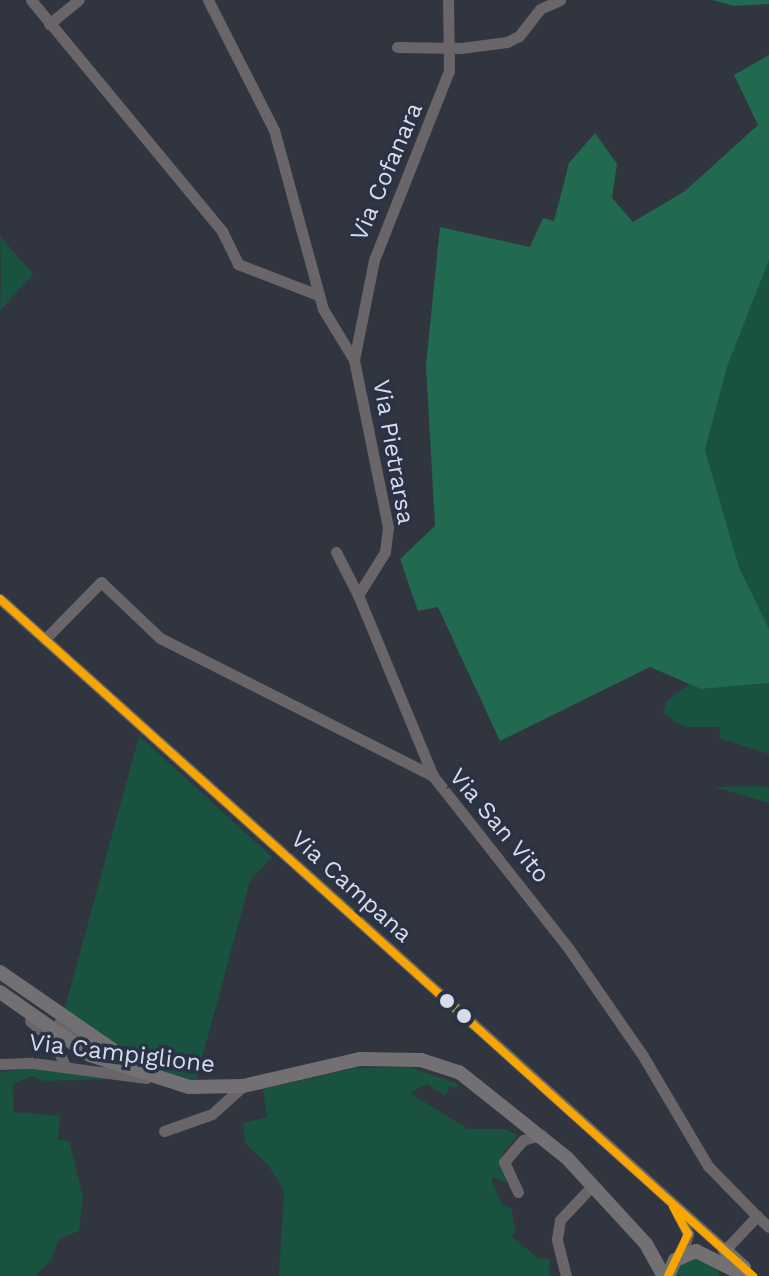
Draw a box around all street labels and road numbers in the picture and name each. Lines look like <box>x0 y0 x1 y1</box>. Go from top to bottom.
street label: Via Cofanara <box>345 98 429 246</box>
street label: Via Pietrarsa <box>366 377 420 527</box>
street label: Via San Vito <box>442 762 556 890</box>
street label: Via Campana <box>284 825 418 949</box>
street label: Via Campiglione <box>27 1028 217 1080</box>

